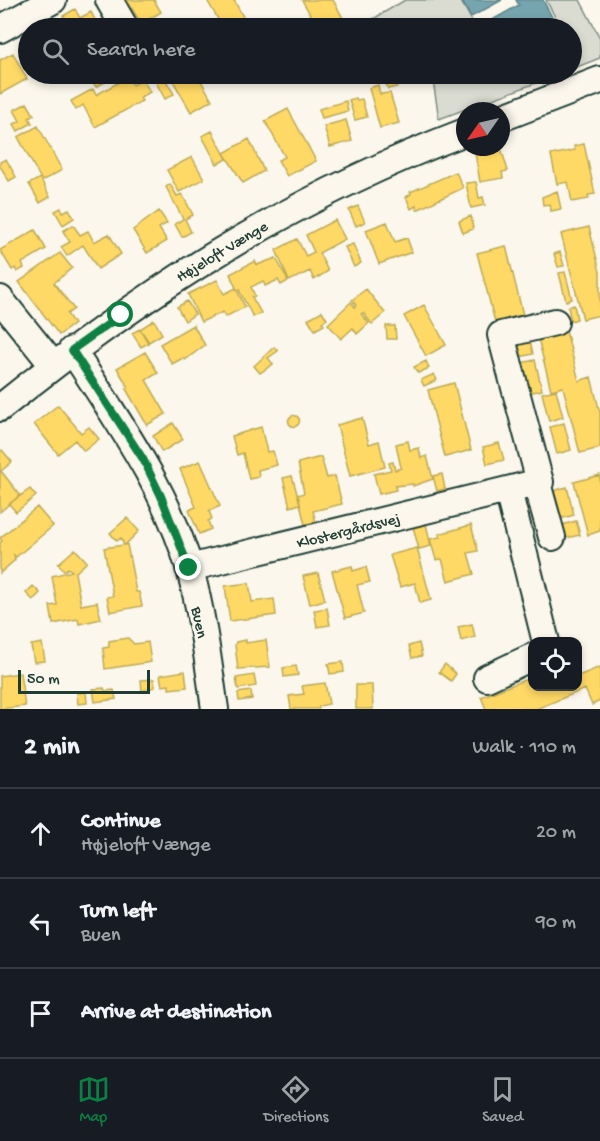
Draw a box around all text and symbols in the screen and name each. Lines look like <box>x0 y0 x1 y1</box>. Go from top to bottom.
search box <box>18 18 582 84</box>
icon: search <box>39 35 72 68</box>
text: Search here <box>87 38 195 64</box>
north arrow <box>456 102 510 156</box>
street label: Højeloft Vænge <box>174 218 273 288</box>
route start <box>107 301 133 327</box>
street label: Klostergårdsvej <box>295 510 403 554</box>
route end <box>175 554 201 580</box>
street label: Buen <box>185 604 210 640</box>
map controls <box>528 637 582 691</box>
button: locate <box>528 637 582 691</box>
scale bar <box>18 667 150 694</box>
text: 50 m <box>27 671 60 690</box>
text: 2 min <box>24 733 79 764</box>
text: Walk · 110 m <box>472 737 576 760</box>
text: Continue <box>81 809 161 835</box>
icon: ahead <box>24 817 57 850</box>
text: 20 m <box>536 822 576 845</box>
text: Højeloft Vænge <box>81 835 211 858</box>
text: Turn left <box>81 899 155 925</box>
icon: left <box>24 907 57 940</box>
text: 90 m <box>536 912 576 935</box>
text: Buen <box>81 925 120 948</box>
icon: arrive <box>24 997 57 1030</box>
text: Arrive at destination <box>81 1000 271 1026</box>
tab: Map <box>77 1073 110 1128</box>
tab: Directions <box>263 1073 329 1128</box>
tab: Saved <box>482 1073 523 1128</box>

